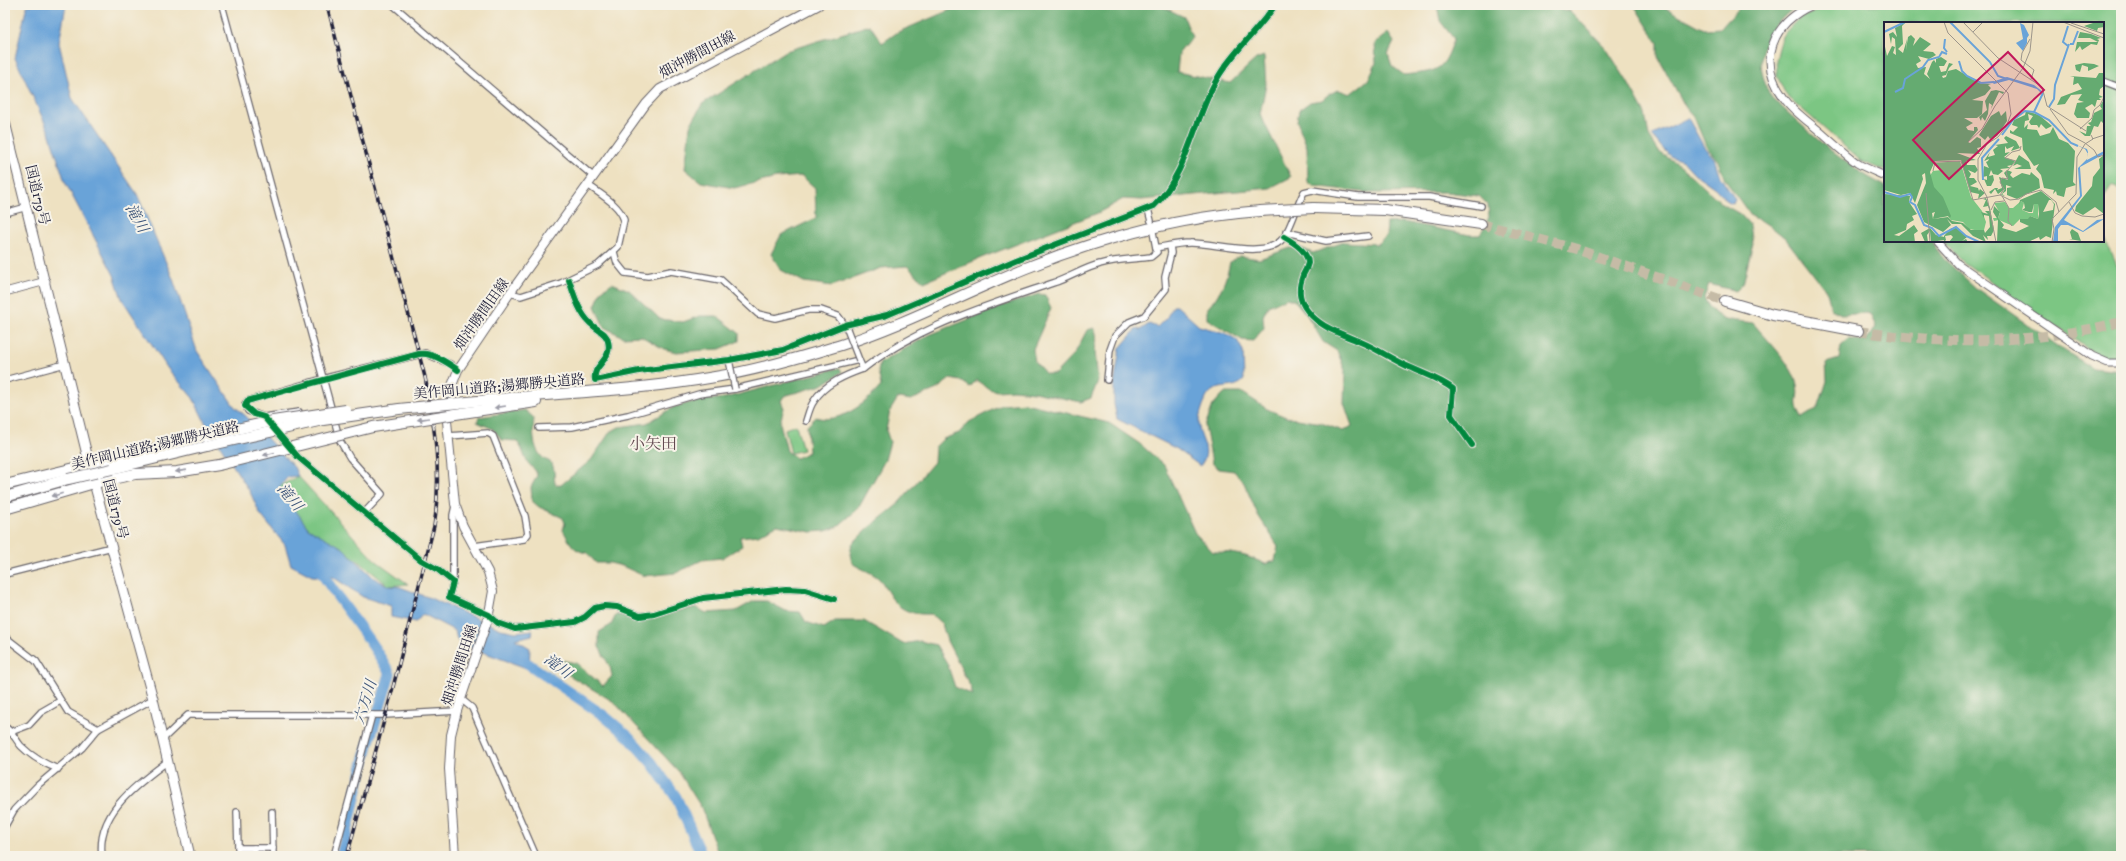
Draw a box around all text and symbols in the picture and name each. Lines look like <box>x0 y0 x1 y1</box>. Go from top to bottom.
inset map <box>1884 22 2104 242</box>
street label: 畑沖勝間田線 <box>656 27 739 83</box>
street label: 国道179号 <box>21 163 53 227</box>
water label: 滝川 <box>121 201 153 238</box>
street label: 畑沖勝間田線 <box>450 275 513 354</box>
street label: 美作岡山道路;湯郷勝央道路 <box>413 371 586 403</box>
one-way arrow <box>494 404 506 410</box>
one-way arrow <box>417 416 429 422</box>
street label: 美作岡山道路;湯郷勝央道路 <box>69 418 241 474</box>
district label: 小矢田 <box>629 434 677 454</box>
one-way arrow <box>263 451 275 457</box>
one-way arrow <box>175 468 187 474</box>
street label: 国道179号 <box>98 477 132 541</box>
water label: 滝川 <box>273 480 308 516</box>
one-way arrow <box>51 492 63 498</box>
street label: 畑沖勝間田線 <box>438 623 481 708</box>
water label: 滝川 <box>540 650 577 684</box>
water label: 六万川 <box>350 676 382 726</box>

